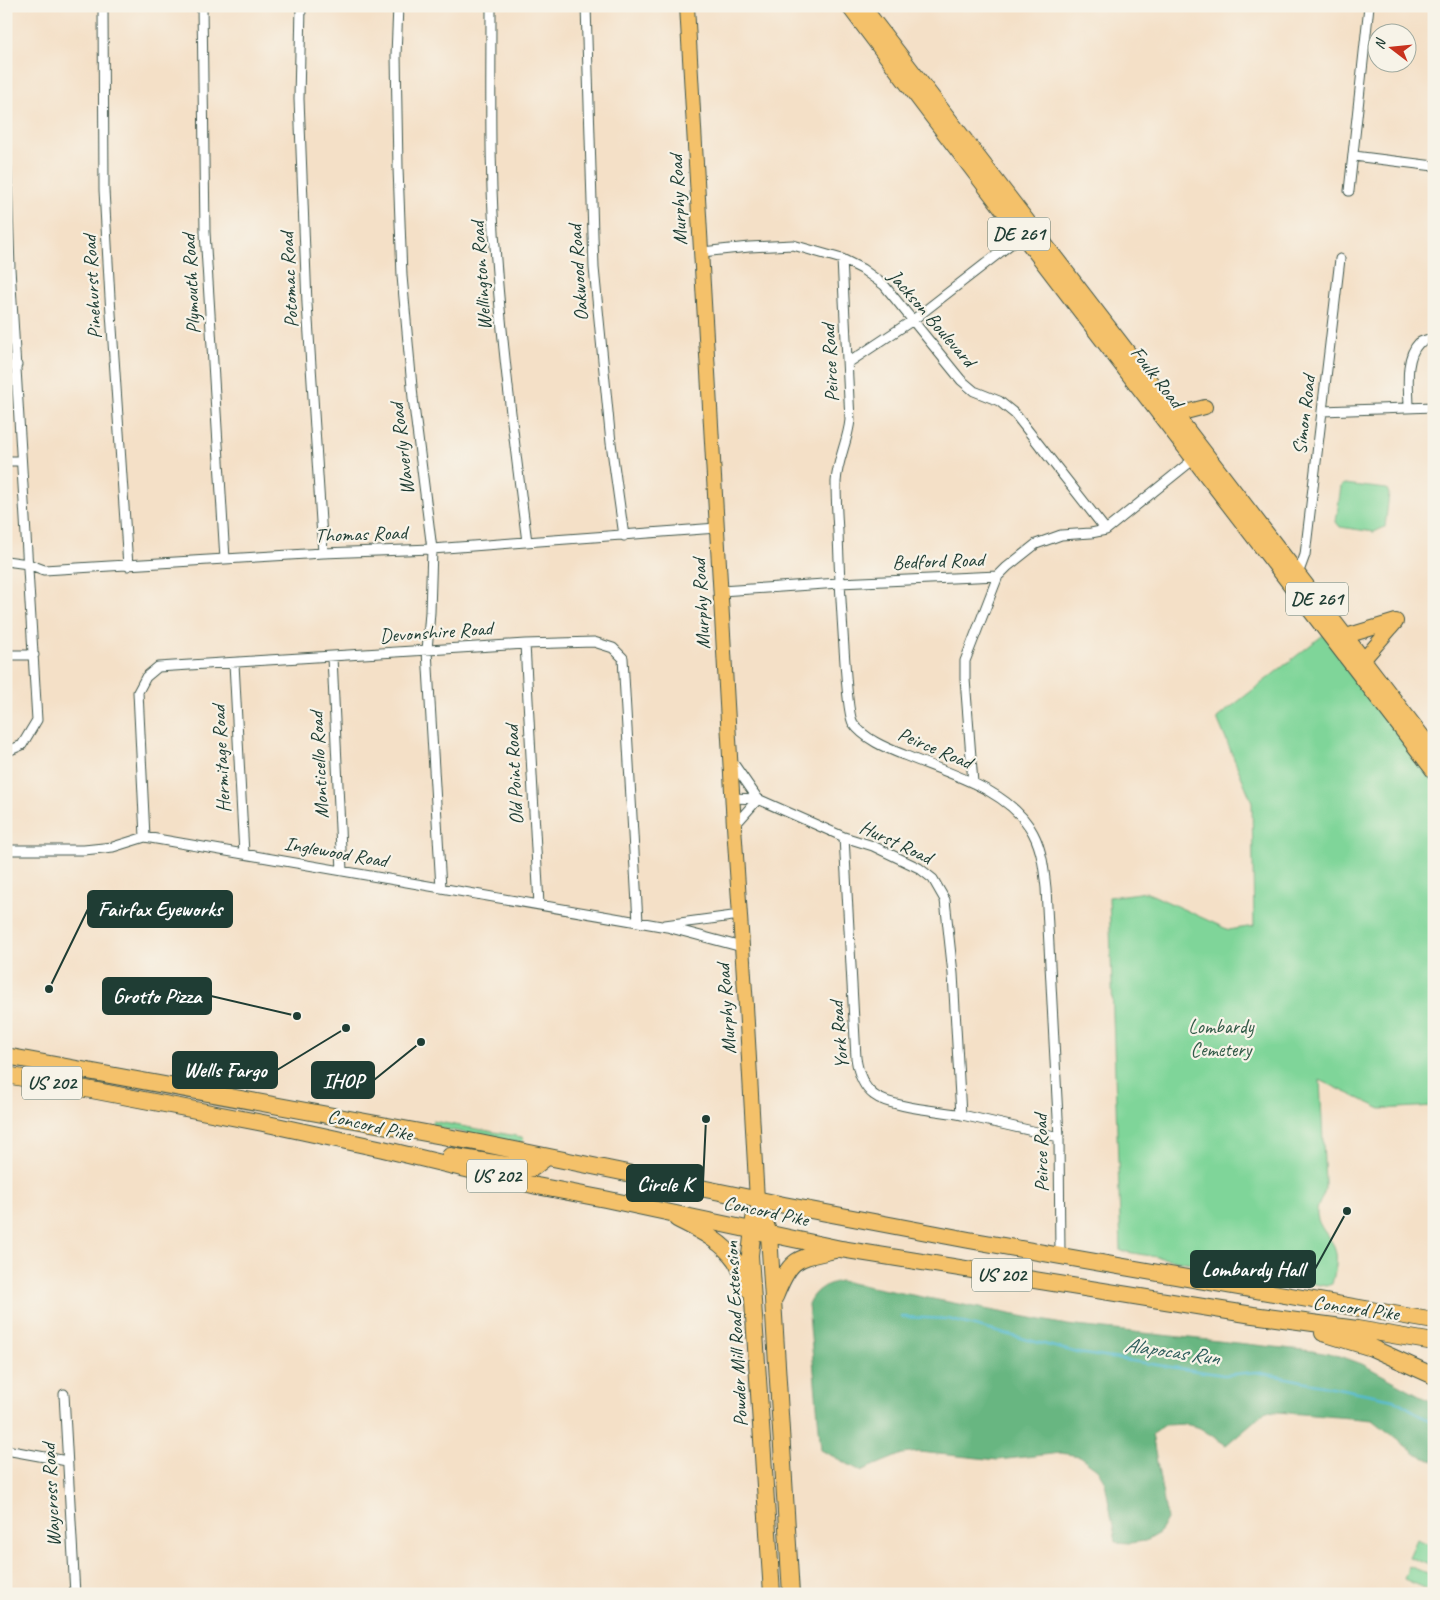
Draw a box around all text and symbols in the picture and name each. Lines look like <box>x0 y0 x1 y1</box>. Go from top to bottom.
north arrow <box>1368 22 1418 72</box>
text: N <box>1371 36 1390 51</box>
street label: Murphy Road <box>663 151 693 246</box>
street label: Wellington Road <box>465 218 497 331</box>
road number: DE 261 <box>988 218 1050 250</box>
street label: Oakwood Road <box>562 221 594 322</box>
street label: Potomac Road <box>274 228 304 328</box>
street label: Plymouth Road <box>176 230 206 335</box>
street label: Pinehurst Road <box>77 231 107 340</box>
street label: Jackson Boulevard <box>882 263 983 374</box>
street label: Peirce Road <box>815 320 845 403</box>
street label: Foulk Road <box>1125 341 1191 416</box>
street label: Simon Road <box>1287 371 1322 456</box>
street label: Waverly Road <box>384 399 420 496</box>
street label: Thomas Road <box>315 520 411 548</box>
street label: Bedford Road <box>892 547 987 575</box>
street label: Murphy Road <box>686 555 716 650</box>
road number: DE 261 <box>1286 582 1348 616</box>
street label: Devonshire Road <box>379 615 496 648</box>
street label: Hermitage Road <box>206 701 236 814</box>
street label: Monticello Road <box>304 708 334 819</box>
street label: Old Point Road <box>499 721 529 826</box>
street label: Peirce Road <box>894 721 979 776</box>
street label: Hurst Road <box>856 814 939 871</box>
street label: Inglewood Road <box>282 831 393 874</box>
callout: Fairfax Eyeworks <box>88 891 232 927</box>
text: Fairfax Eyeworks <box>98 896 225 922</box>
street label: Murphy Road <box>710 960 742 1055</box>
callout: Grotto Pizza <box>103 978 211 1014</box>
text: Grotto Pizza <box>113 983 203 1009</box>
street label: York Road <box>823 997 854 1070</box>
park label: Lombardy Cemetery <box>1188 1014 1255 1062</box>
callout: Wells Fargo <box>173 1052 277 1088</box>
text: Wells Fargo <box>183 1057 268 1083</box>
callout: IHOP <box>312 1062 374 1098</box>
road number: US 202 <box>22 1066 82 1100</box>
text: IHOP <box>322 1068 367 1094</box>
street label: Concord Pike <box>325 1103 416 1147</box>
street label: Peirce Road <box>1028 1111 1054 1192</box>
road number: US 202 <box>467 1160 527 1192</box>
callout: Circle K <box>627 1165 703 1201</box>
text: Circle K <box>637 1171 697 1197</box>
street label: Concord Pike <box>721 1190 812 1233</box>
street label: Powder Mill Road Extension <box>719 1239 753 1428</box>
callout: Lombardy Hall <box>1191 1251 1315 1287</box>
text: Lombardy Hall <box>1201 1256 1309 1283</box>
road number: US 202 <box>972 1258 1032 1292</box>
street label: Concord Pike <box>1312 1290 1402 1327</box>
water label: Alapocas Run <box>1123 1332 1222 1371</box>
street label: Waycross Road <box>36 1440 66 1547</box>

